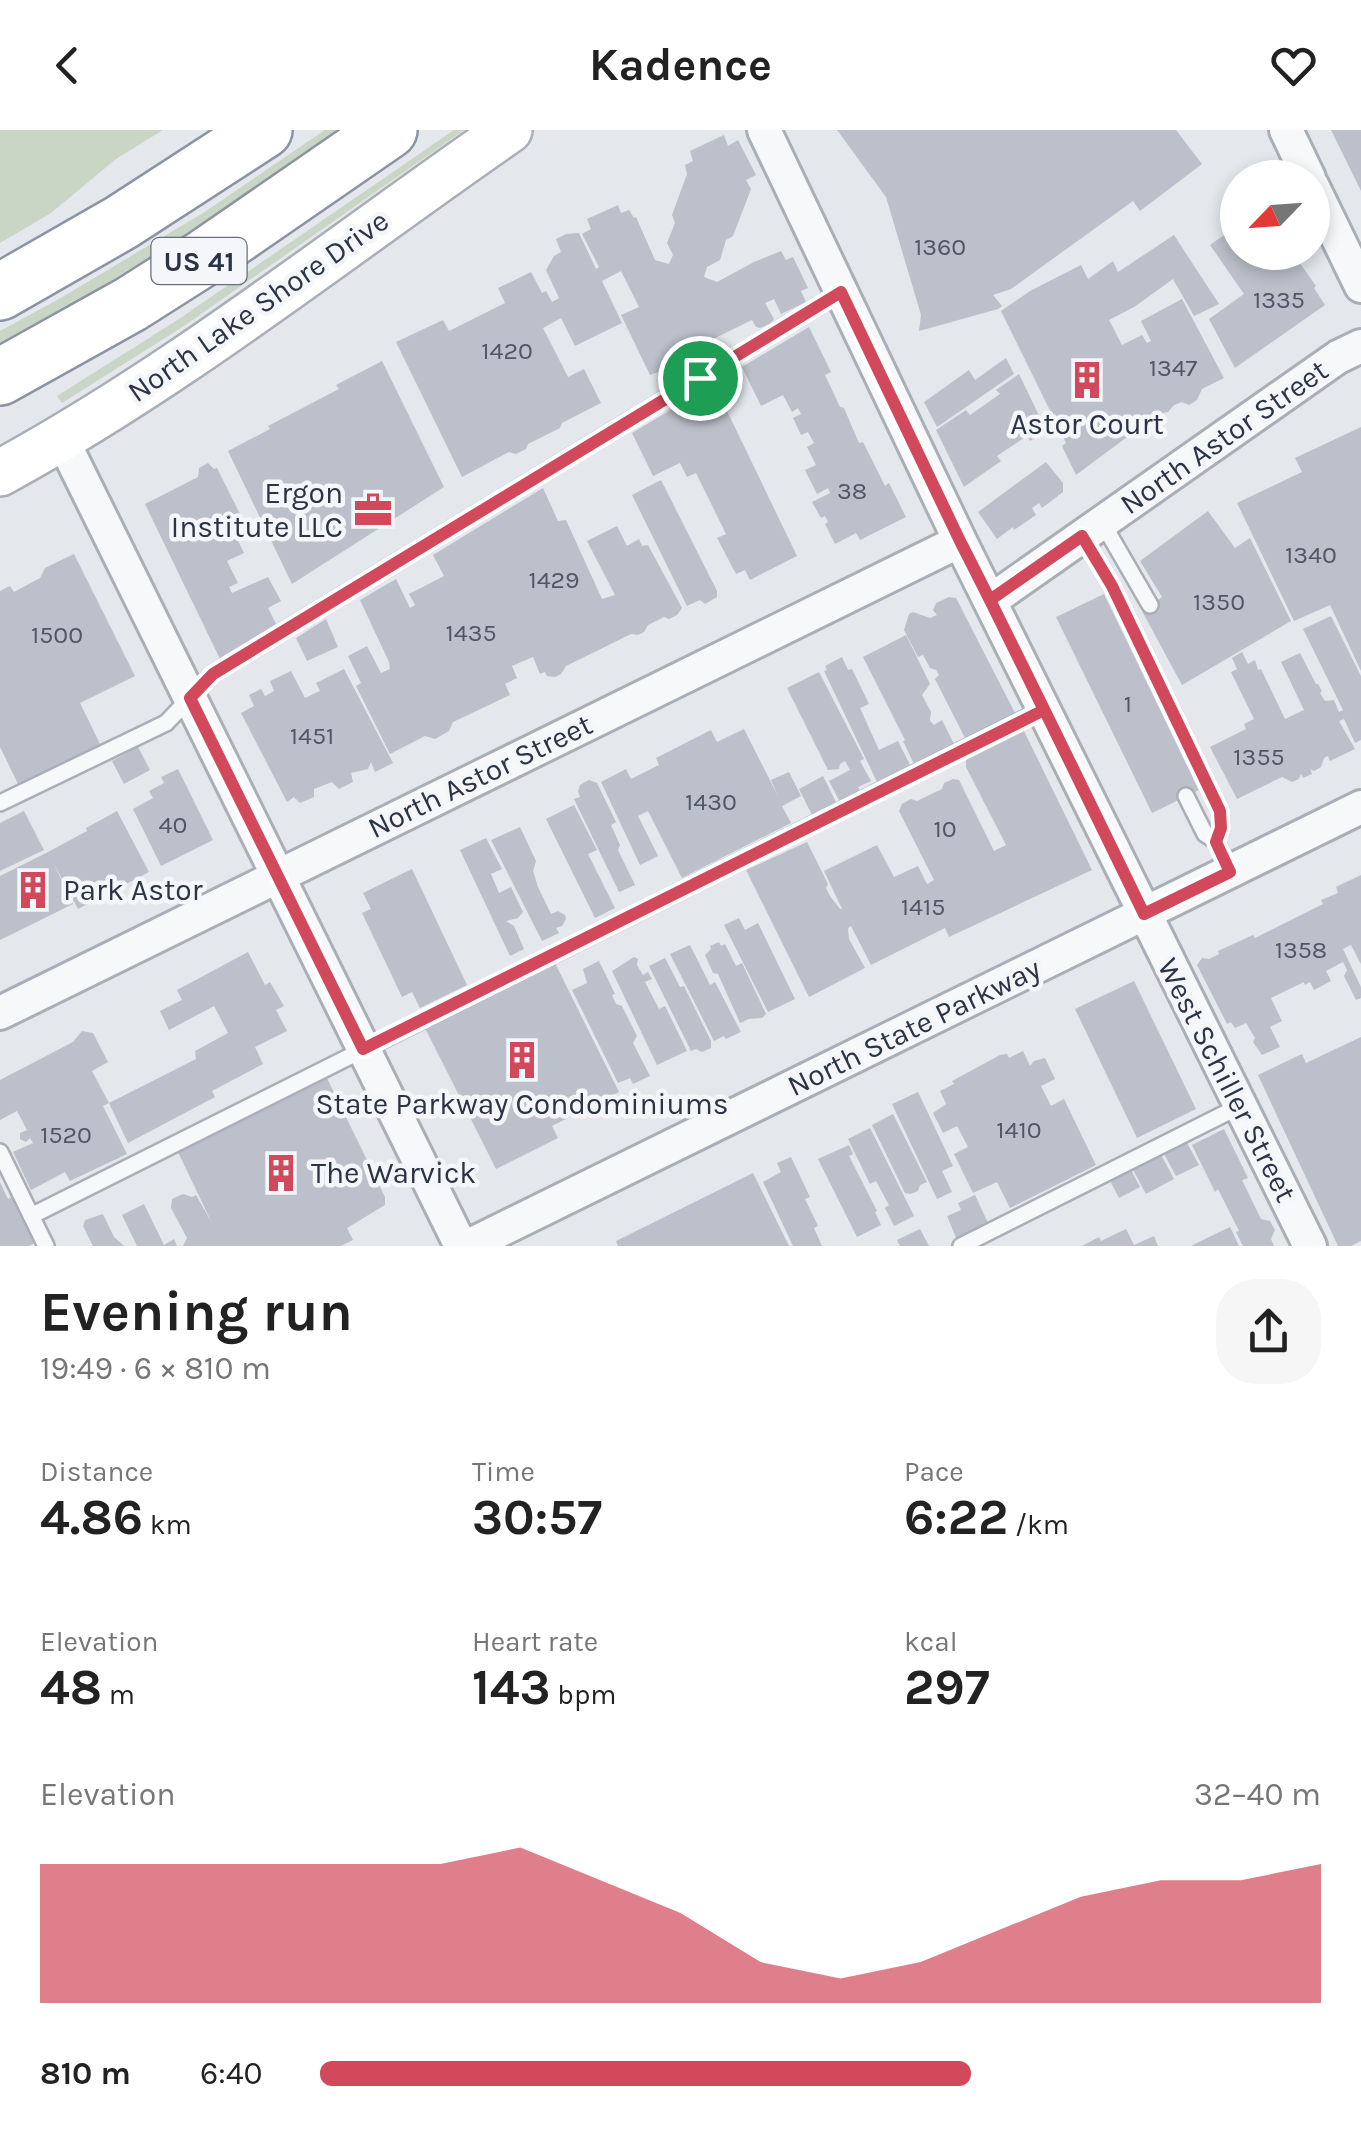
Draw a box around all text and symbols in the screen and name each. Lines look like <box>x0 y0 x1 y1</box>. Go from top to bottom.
icon: back <box>40 38 95 93</box>
icon: heart <box>1266 38 1321 93</box>
text: Kadence <box>589 39 772 91</box>
north arrow <box>1220 160 1330 270</box>
map controls <box>1220 160 1330 270</box>
street label: North Lake Shore Drive <box>121 202 395 410</box>
house number: 1360 <box>914 232 966 261</box>
road number: US 41 <box>152 238 246 284</box>
house number: 1335 <box>1253 285 1305 314</box>
house number: 1420 <box>481 336 533 365</box>
pin <box>658 336 743 421</box>
icon: arrive <box>673 351 728 406</box>
street label: North Astor Street <box>1113 352 1335 522</box>
house number: 1347 <box>1149 353 1198 382</box>
building icon: Astor Court <box>1066 359 1108 401</box>
place label: Astor Court <box>1010 406 1164 442</box>
place label: Ergon Institute LLC <box>171 475 343 545</box>
house number: 38 <box>837 476 867 505</box>
office icon: Ergon Institute LLC <box>352 489 394 531</box>
house number: 1340 <box>1285 540 1337 569</box>
house number: 1429 <box>528 565 580 594</box>
house number: 1350 <box>1193 587 1245 616</box>
house number: 1435 <box>445 618 497 647</box>
house number: 1500 <box>31 620 83 649</box>
house number: 1 <box>1124 689 1132 718</box>
street label: North Astor Street <box>362 706 598 846</box>
house number: 1451 <box>290 721 334 750</box>
house number: 1355 <box>1233 742 1285 771</box>
house number: 1430 <box>685 787 737 816</box>
house number: 40 <box>159 810 187 839</box>
house number: 10 <box>933 814 957 843</box>
building icon: Park Astor <box>12 869 54 911</box>
place label: Park Astor <box>63 872 203 908</box>
house number: 1415 <box>901 892 945 921</box>
house number: 1358 <box>1275 935 1327 964</box>
street label: North State Parkway <box>782 950 1046 1104</box>
street label: West Schiller Street <box>1150 952 1304 1208</box>
building icon: State Parkway Condominiums <box>501 1039 543 1081</box>
place label: State Parkway Condominiums <box>315 1086 729 1122</box>
house number: 1410 <box>996 1115 1042 1144</box>
house number: 1520 <box>40 1120 92 1149</box>
building icon: The Warvick <box>260 1152 302 1194</box>
place label: The Warvick <box>311 1155 476 1191</box>
button: share <box>1216 1279 1321 1384</box>
text: Evening run <box>40 1280 353 1344</box>
text: 19:49 · 6 × 810 m <box>40 1350 271 1387</box>
text: Distance <box>40 1455 153 1488</box>
text: Time <box>472 1455 535 1488</box>
text: Pace <box>904 1455 964 1488</box>
text: 4.86 <box>40 1488 143 1547</box>
text: 30:57 <box>472 1488 602 1547</box>
text: 6:22 <box>904 1488 1008 1547</box>
text: km <box>143 1508 192 1541</box>
text: /km <box>1008 1508 1069 1541</box>
text: Elevation <box>40 1625 159 1658</box>
text: Heart rate <box>472 1625 598 1658</box>
text: kcal <box>904 1625 957 1658</box>
text: 48 <box>40 1658 102 1717</box>
text: 143 <box>472 1658 551 1717</box>
text: 297 <box>904 1658 990 1717</box>
text: m <box>102 1678 135 1711</box>
text: bpm <box>551 1678 617 1711</box>
text: Elevation <box>40 1776 175 1813</box>
text: 32–40 m <box>1194 1776 1321 1813</box>
text: 810 m <box>40 2055 131 2092</box>
text: 6:40 <box>200 2055 263 2092</box>

